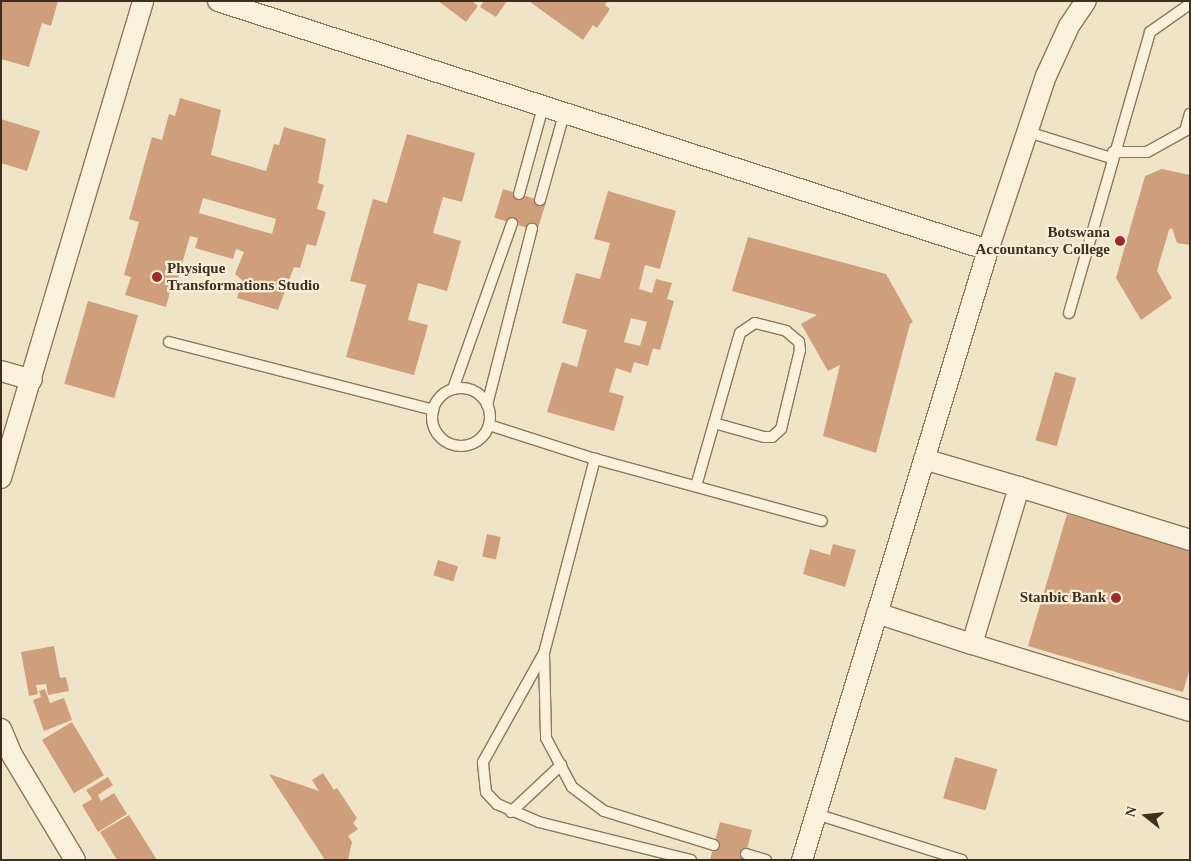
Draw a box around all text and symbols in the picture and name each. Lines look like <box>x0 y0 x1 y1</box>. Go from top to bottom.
place label: Botswana Accountancy College <box>975 223 1110 258</box>
marker: Botswana Accountancy College <box>1114 235 1126 247</box>
place label: Physique Transformations Studio <box>167 259 320 294</box>
marker: Physique Transformations Studio <box>151 271 163 283</box>
place label: Stanbic Bank <box>1020 589 1106 607</box>
marker: Stanbic Bank <box>1110 592 1122 604</box>
north arrow <box>1121 791 1171 841</box>
text: N <box>1122 805 1140 819</box>

